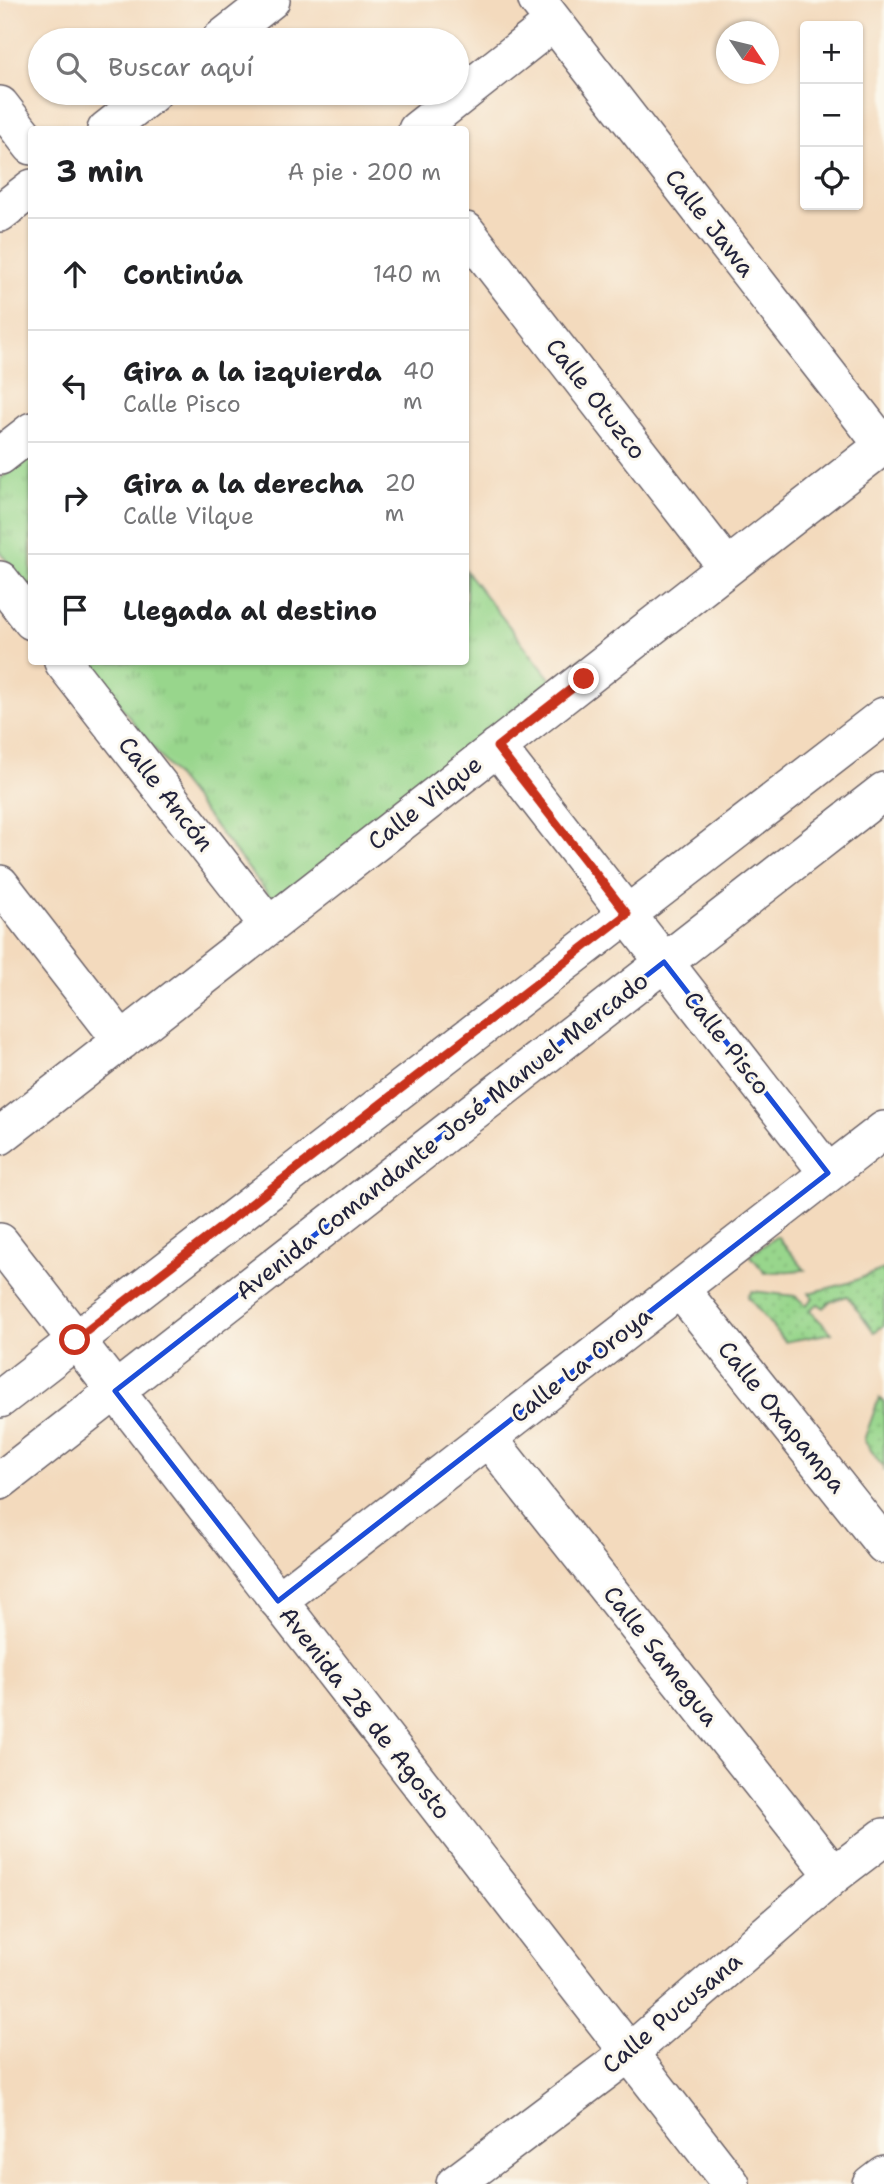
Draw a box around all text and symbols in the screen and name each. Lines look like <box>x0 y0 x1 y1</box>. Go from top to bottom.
north arrow <box>716 21 779 84</box>
map controls <box>800 21 863 210</box>
button: + <box>800 21 863 84</box>
search box <box>28 28 469 105</box>
icon: search <box>52 48 90 86</box>
text: Buscar aquí <box>108 49 254 84</box>
button: − <box>800 84 863 147</box>
button: locate <box>800 147 863 210</box>
text: 3 min <box>56 151 143 192</box>
text: A pie · 200 m <box>287 157 441 187</box>
street label: Calle Jawa <box>658 162 762 284</box>
icon: ahead <box>56 255 94 293</box>
text: Continúa <box>123 257 243 292</box>
text: 140 m <box>373 259 441 289</box>
street label: Calle Otuzco <box>539 332 653 466</box>
text: Gira a la izquierda <box>123 354 382 389</box>
text: 40 m <box>403 356 435 416</box>
icon: left <box>56 367 94 405</box>
text: Calle Pisco <box>123 389 241 419</box>
text: Gira a la derecha <box>123 466 364 501</box>
text: 20 m <box>385 468 416 528</box>
icon: right <box>56 479 94 517</box>
text: Calle Vilque <box>123 501 254 531</box>
icon: arrive <box>56 591 94 629</box>
text: Llegada al destino <box>123 593 377 628</box>
route end <box>568 663 599 694</box>
street label: Calle Ancón <box>111 730 221 858</box>
street label: Calle Vilque <box>361 748 489 858</box>
street label: Avenida Comandante José Manuel Mercado <box>229 965 655 1307</box>
street label: Calle Pisco <box>677 985 777 1101</box>
street label: Calle La Oroya <box>504 1300 658 1430</box>
route start <box>59 1324 90 1355</box>
street label: Calle Oxapampa <box>711 1334 853 1500</box>
street label: Calle Samegua <box>596 1579 726 1733</box>
street label: Avenida 28 de Agosto <box>272 1600 458 1826</box>
street label: Calle Pucusana <box>595 1945 749 2081</box>

